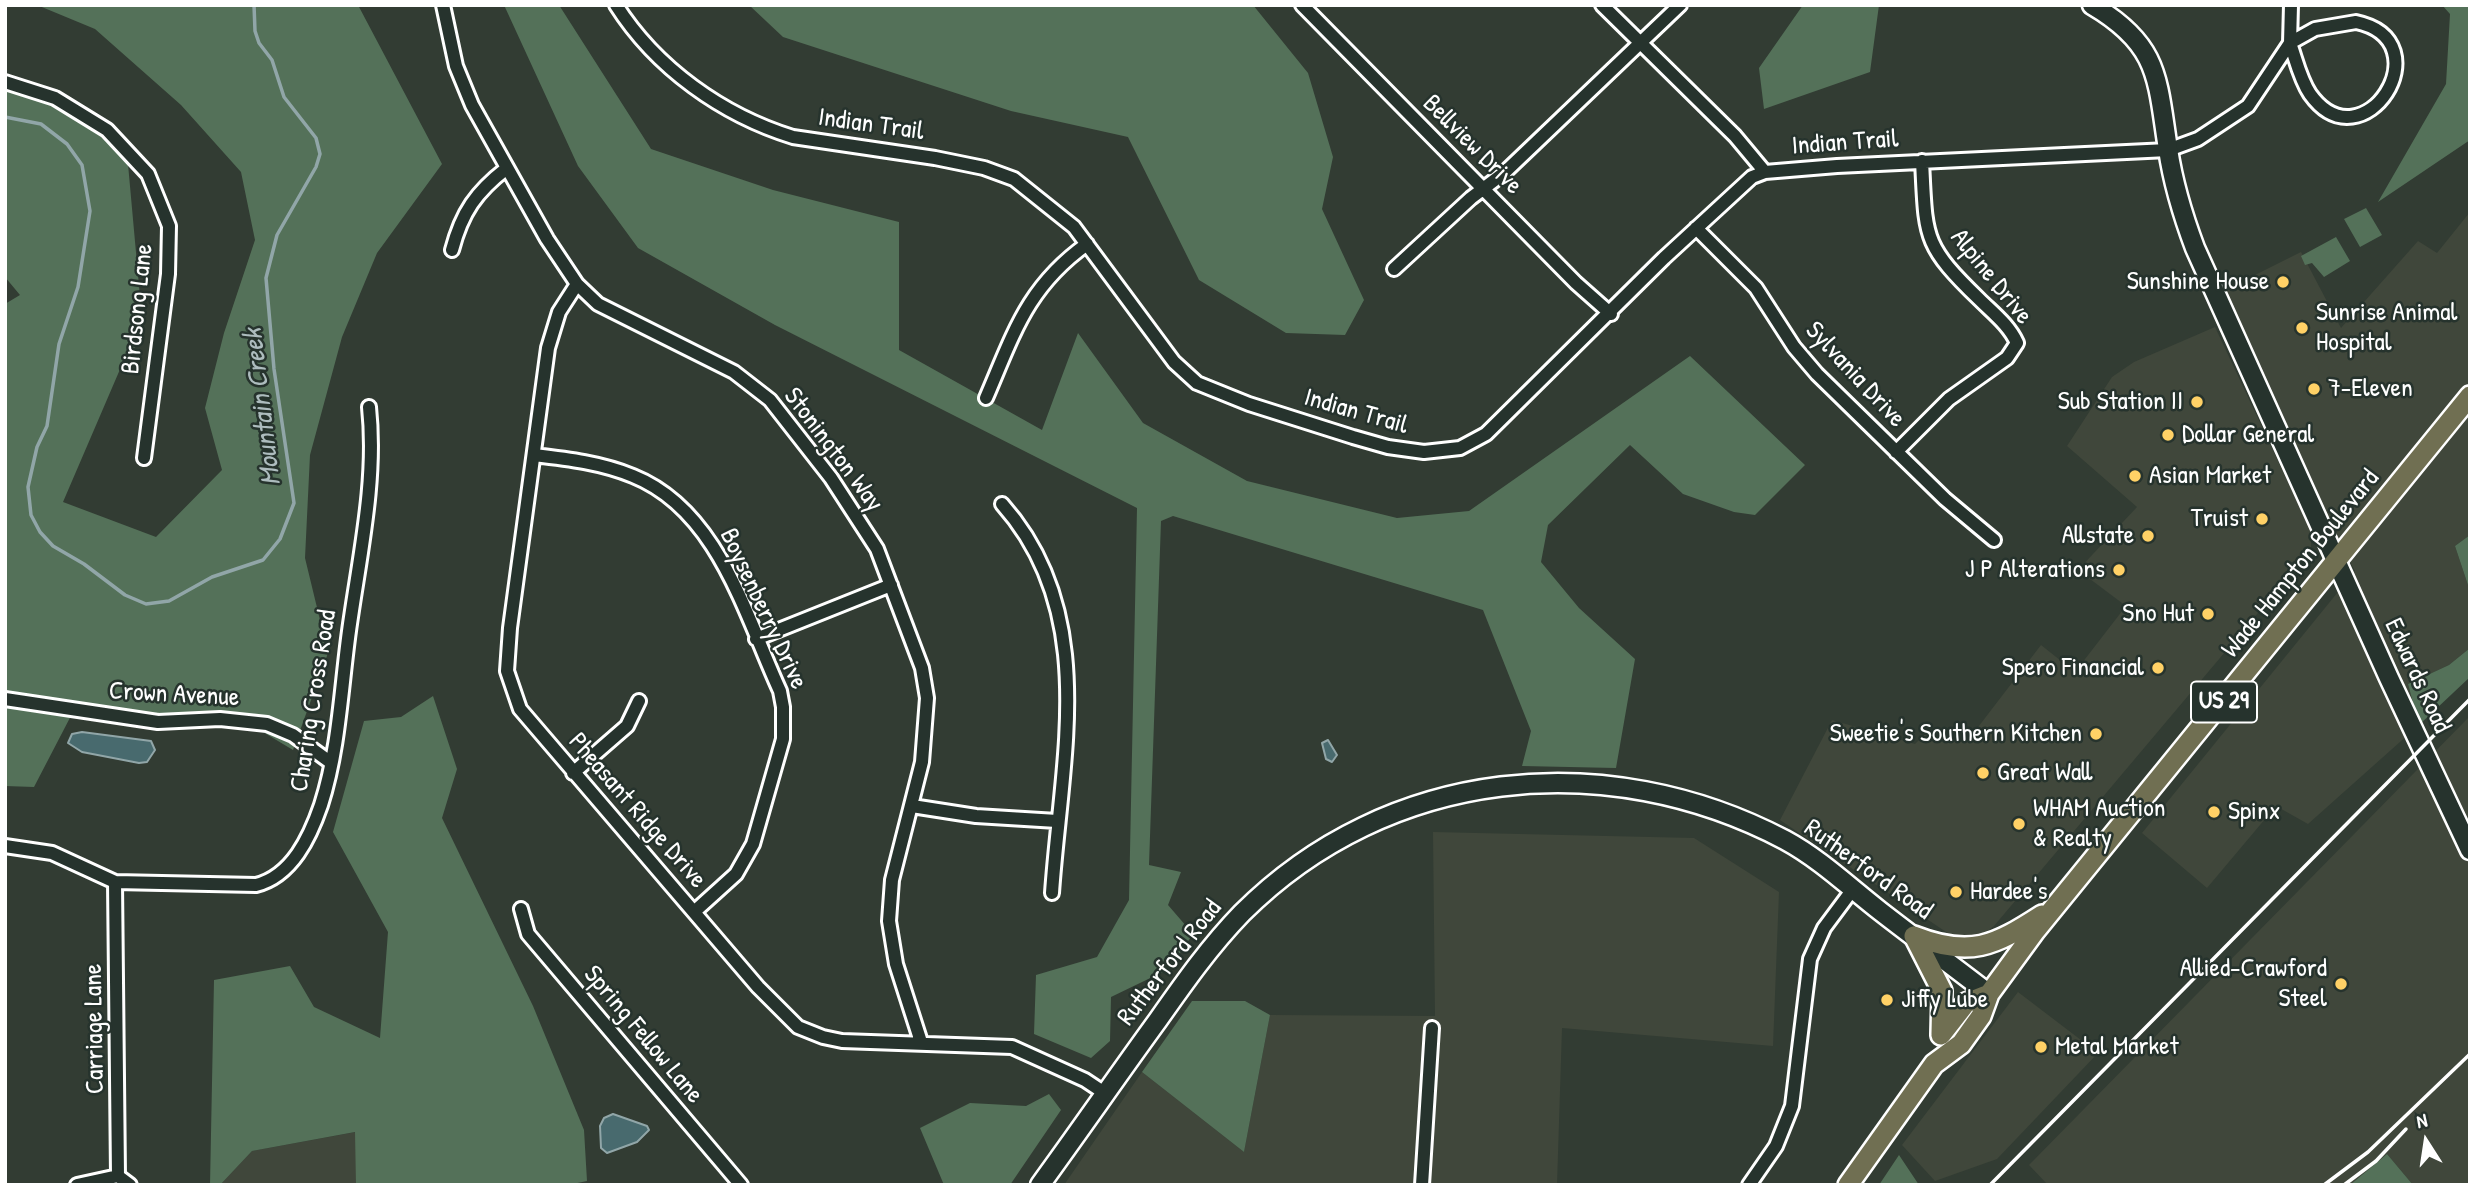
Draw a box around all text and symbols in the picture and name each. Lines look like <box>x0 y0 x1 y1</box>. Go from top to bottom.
street label: Bellview Drive <box>1416 89 1528 201</box>
street label: Indian Trail <box>816 102 926 148</box>
street label: Indian Trail <box>1791 124 1899 162</box>
street label: Alpine Drive <box>1943 223 2039 331</box>
street label: Birdsong Lane <box>116 242 160 376</box>
place label: Sunshine House <box>2127 266 2269 298</box>
marker: Sunshine House <box>2275 274 2291 290</box>
place label: Sunrise Animal Hospital <box>2316 297 2457 358</box>
street label: Sylvania Drive <box>1798 316 1912 434</box>
marker: Sunrise Animal Hospital <box>2294 320 2310 336</box>
water label: Mountain Creek <box>237 327 289 487</box>
place label: 7-Eleven <box>2328 373 2413 405</box>
marker: 7-Eleven <box>2306 381 2322 397</box>
street label: Stonington Way <box>776 382 890 518</box>
street label: Indian Trail <box>1300 382 1412 442</box>
place label: Sub Station II <box>2058 386 2183 418</box>
marker: Sub Station II <box>2189 394 2205 410</box>
place label: Dollar General <box>2182 419 2314 451</box>
marker: Dollar General <box>2160 427 2176 443</box>
place label: Asian Market <box>2149 460 2271 492</box>
street label: Wade Hampton Boulevard <box>2216 464 2386 664</box>
marker: Asian Market <box>2127 468 2143 484</box>
place label: Truist <box>2191 503 2248 535</box>
marker: Truist <box>2254 511 2270 527</box>
place label: Allstate <box>2062 520 2134 552</box>
street label: Boysenberry Drive <box>712 524 814 694</box>
marker: Allstate <box>2140 528 2156 544</box>
place label: J P Alterations <box>1965 554 2105 586</box>
marker: J P Alterations <box>2111 562 2127 578</box>
place label: Sno Hut <box>2122 598 2194 630</box>
marker: Sno Hut <box>2200 606 2216 622</box>
street label: Charing Cross Road <box>284 608 344 794</box>
street label: Edwards Road <box>2377 614 2457 738</box>
place label: Spero Financial <box>2002 652 2144 684</box>
marker: Spero Financial <box>2150 660 2166 676</box>
street label: Crown Avenue <box>108 676 240 714</box>
road number: US 29 <box>2191 682 2257 722</box>
place label: Sweetie's Southern Kitchen <box>1830 718 2082 750</box>
marker: Sweetie's Southern Kitchen <box>2088 726 2104 742</box>
street label: Pheasant Ridge Drive <box>561 727 713 895</box>
place label: Great Wall <box>1997 757 2092 789</box>
marker: Great Wall <box>1975 765 1991 781</box>
place label: WHAM Auction & Realty <box>2033 793 2165 854</box>
place label: Spinx <box>2228 796 2280 828</box>
marker: Spinx <box>2206 804 2222 820</box>
street label: Rutherford Road <box>1798 813 1938 927</box>
marker: WHAM Auction & Realty <box>2011 816 2027 832</box>
place label: Hardee's <box>1970 876 2047 908</box>
marker: Hardee's <box>1948 884 1964 900</box>
street label: Rutherford Road <box>1111 894 1229 1032</box>
place label: Allied-Crawford Steel <box>2180 953 2327 1014</box>
street label: Spring Fellow Lane <box>576 960 710 1110</box>
street label: Carriage Lane <box>78 964 112 1094</box>
marker: Allied-Crawford Steel <box>2333 976 2349 992</box>
place label: Jiffy Lube <box>1901 984 1988 1016</box>
marker: Jiffy Lube <box>1879 992 1895 1008</box>
place label: Metal Market <box>2055 1031 2179 1063</box>
marker: Metal Market <box>2033 1039 2049 1055</box>
north arrow <box>2391 1106 2461 1176</box>
text: N <box>2414 1107 2429 1134</box>

